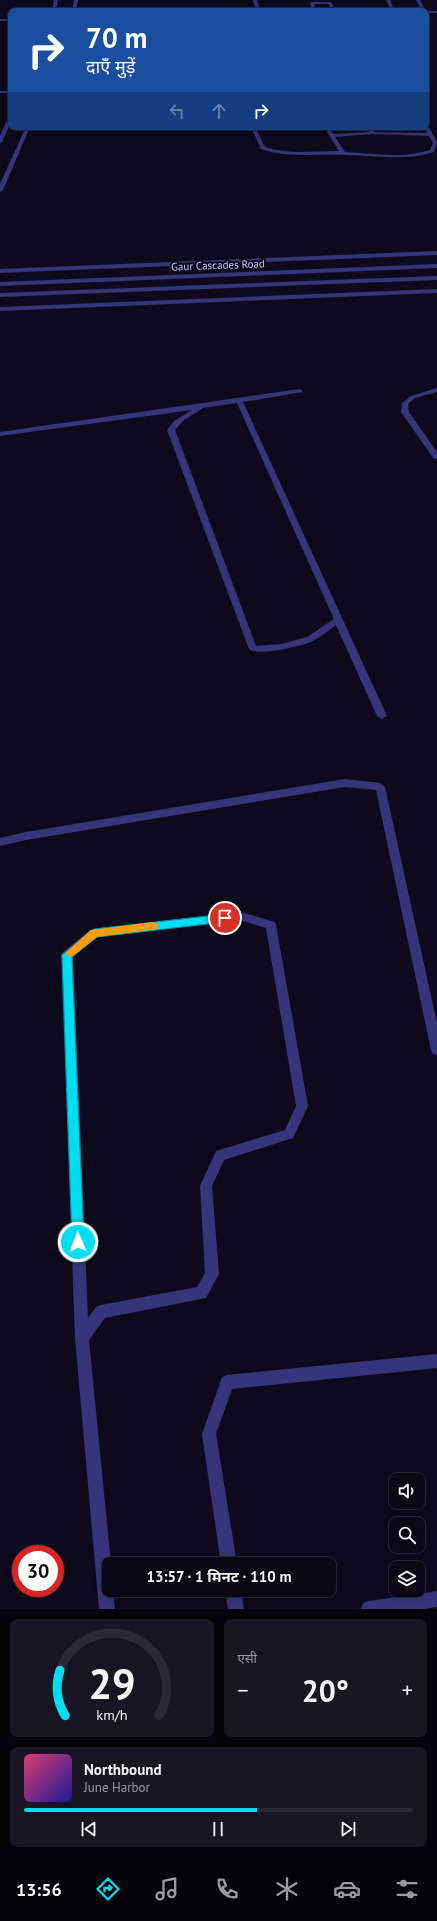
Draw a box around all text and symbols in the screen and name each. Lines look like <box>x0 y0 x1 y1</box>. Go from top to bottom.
text: 70 m <box>86 19 147 56</box>
icon: right <box>20 24 72 76</box>
text: दाएँ मुड़ें <box>86 55 135 78</box>
icon: left <box>166 100 188 122</box>
icon: ahead <box>208 100 230 122</box>
icon: right <box>250 100 272 122</box>
street label: Gaur Cascades Road <box>171 256 265 274</box>
pin <box>208 901 242 935</box>
icon: arrive <box>214 907 236 929</box>
position arrow <box>57 1221 99 1263</box>
map controls <box>389 1473 425 1597</box>
button: sound <box>389 1473 425 1509</box>
button: search <box>389 1517 425 1553</box>
speed limit sign: 30 <box>12 1545 64 1597</box>
button: layers <box>389 1561 425 1597</box>
text: 13:57 · 1 मिनट · 110 m <box>146 1567 292 1586</box>
text: एसी <box>238 1650 257 1667</box>
text: 29 <box>88 1657 135 1710</box>
text: 20° <box>302 1671 349 1710</box>
text: − <box>238 1676 249 1704</box>
text: + <box>402 1676 413 1704</box>
text: km/h <box>96 1705 127 1724</box>
text: Northbound <box>84 1760 161 1779</box>
text: June Harbor <box>84 1779 150 1796</box>
icon: previous <box>78 1818 100 1840</box>
icon: pause <box>207 1818 229 1840</box>
icon: next <box>337 1818 359 1840</box>
icon: directions <box>94 1875 122 1903</box>
icon: music <box>153 1875 181 1903</box>
icon: phone <box>213 1875 241 1903</box>
icon: climate <box>273 1875 301 1903</box>
icon: car <box>333 1875 361 1903</box>
icon: filters <box>393 1875 421 1903</box>
text: 13:56 <box>16 1878 62 1901</box>

